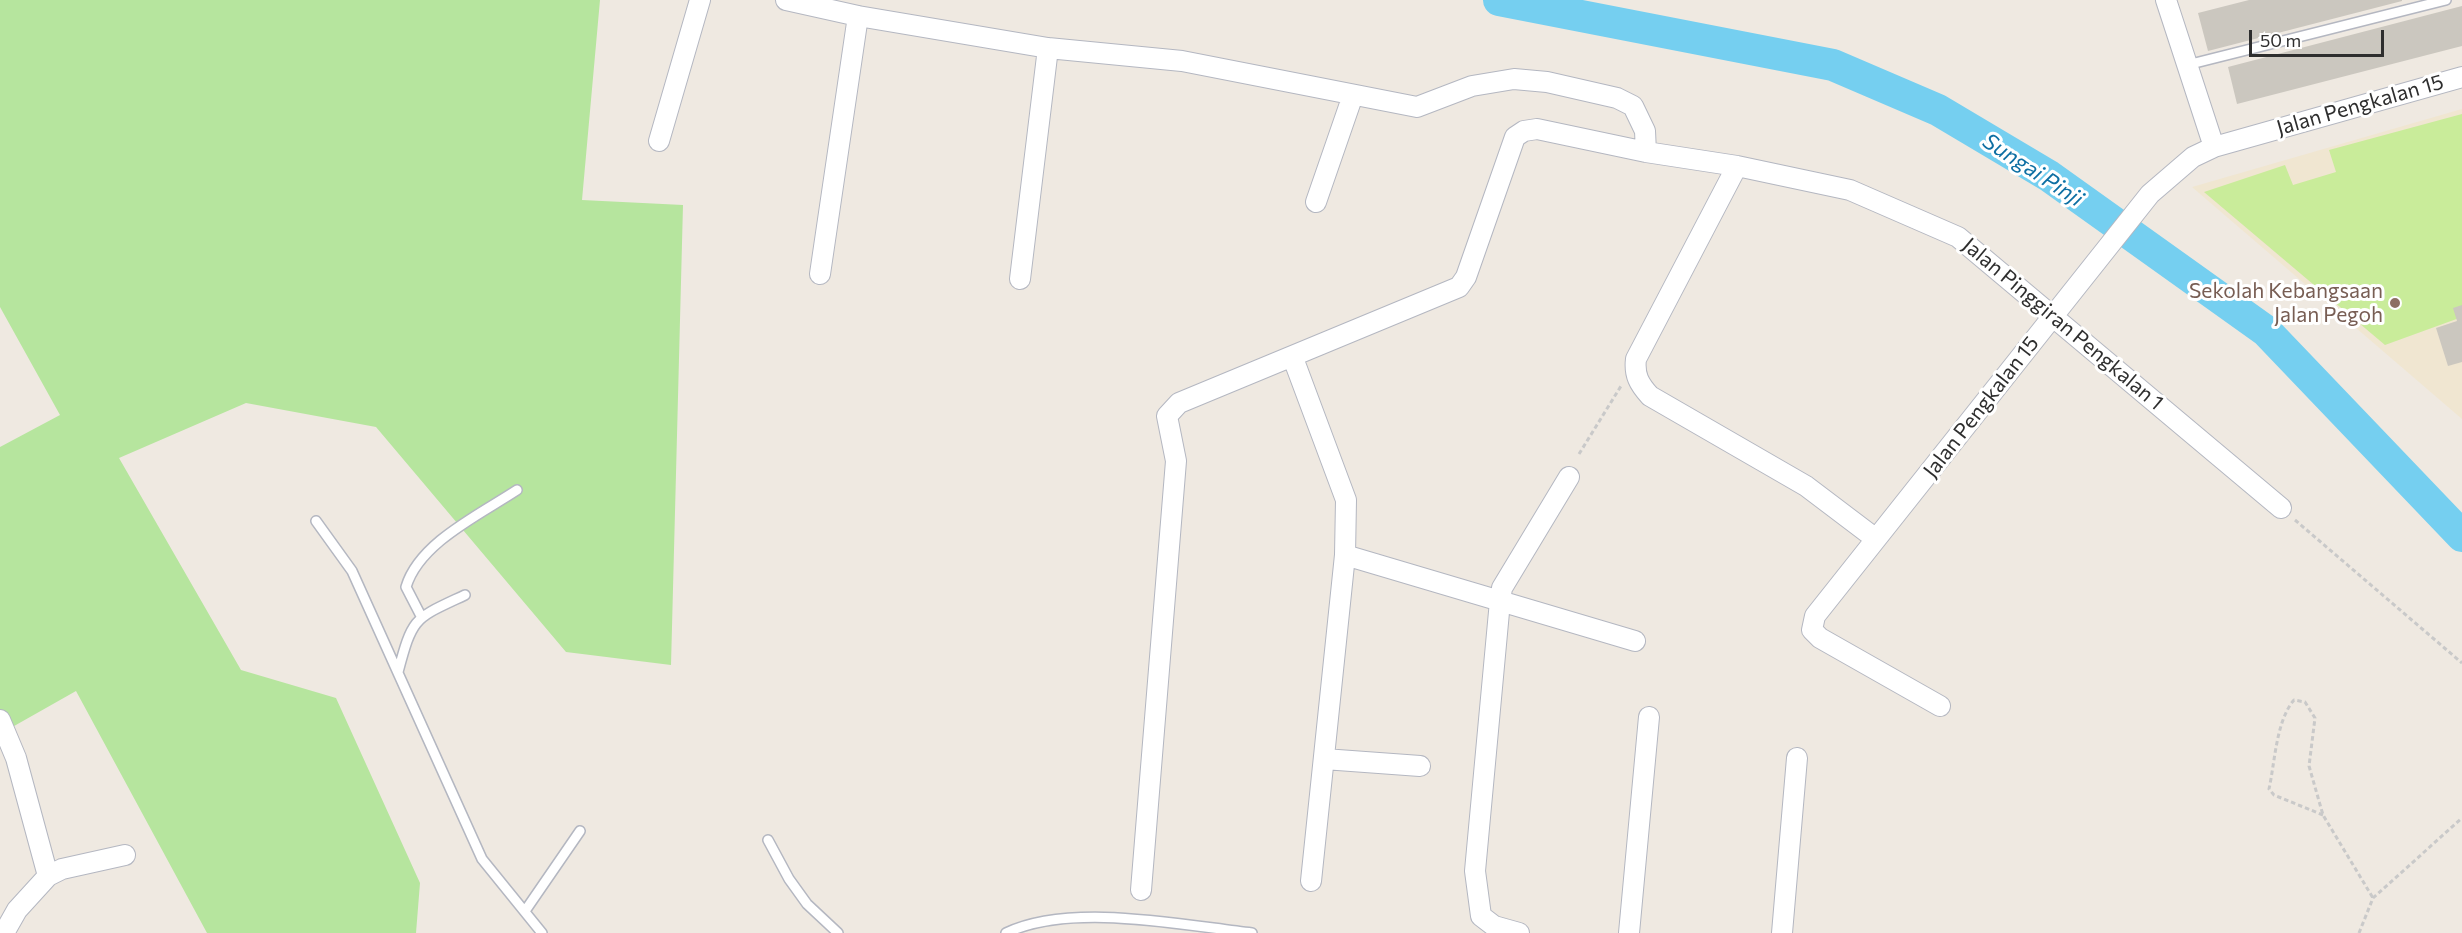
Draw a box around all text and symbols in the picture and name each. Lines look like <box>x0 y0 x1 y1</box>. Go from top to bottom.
scale bar <box>2252 18 2387 56</box>
text: 50 m <box>2260 29 2301 51</box>
street label: Jalan Pengkalan 15 <box>2274 69 2446 141</box>
water label: Sungai Pinji <box>1978 128 2088 212</box>
street label: Jalan Pinggiran Pengkalan 1 <box>1957 233 2169 415</box>
place label: Sekolah Kebangsaan Jalan Pegoh <box>2189 278 2383 328</box>
marker: Sekolah Kebangsaan Jalan Pegoh <box>2388 296 2402 310</box>
street label: Jalan Pengkalan 15 <box>1918 331 2044 483</box>

